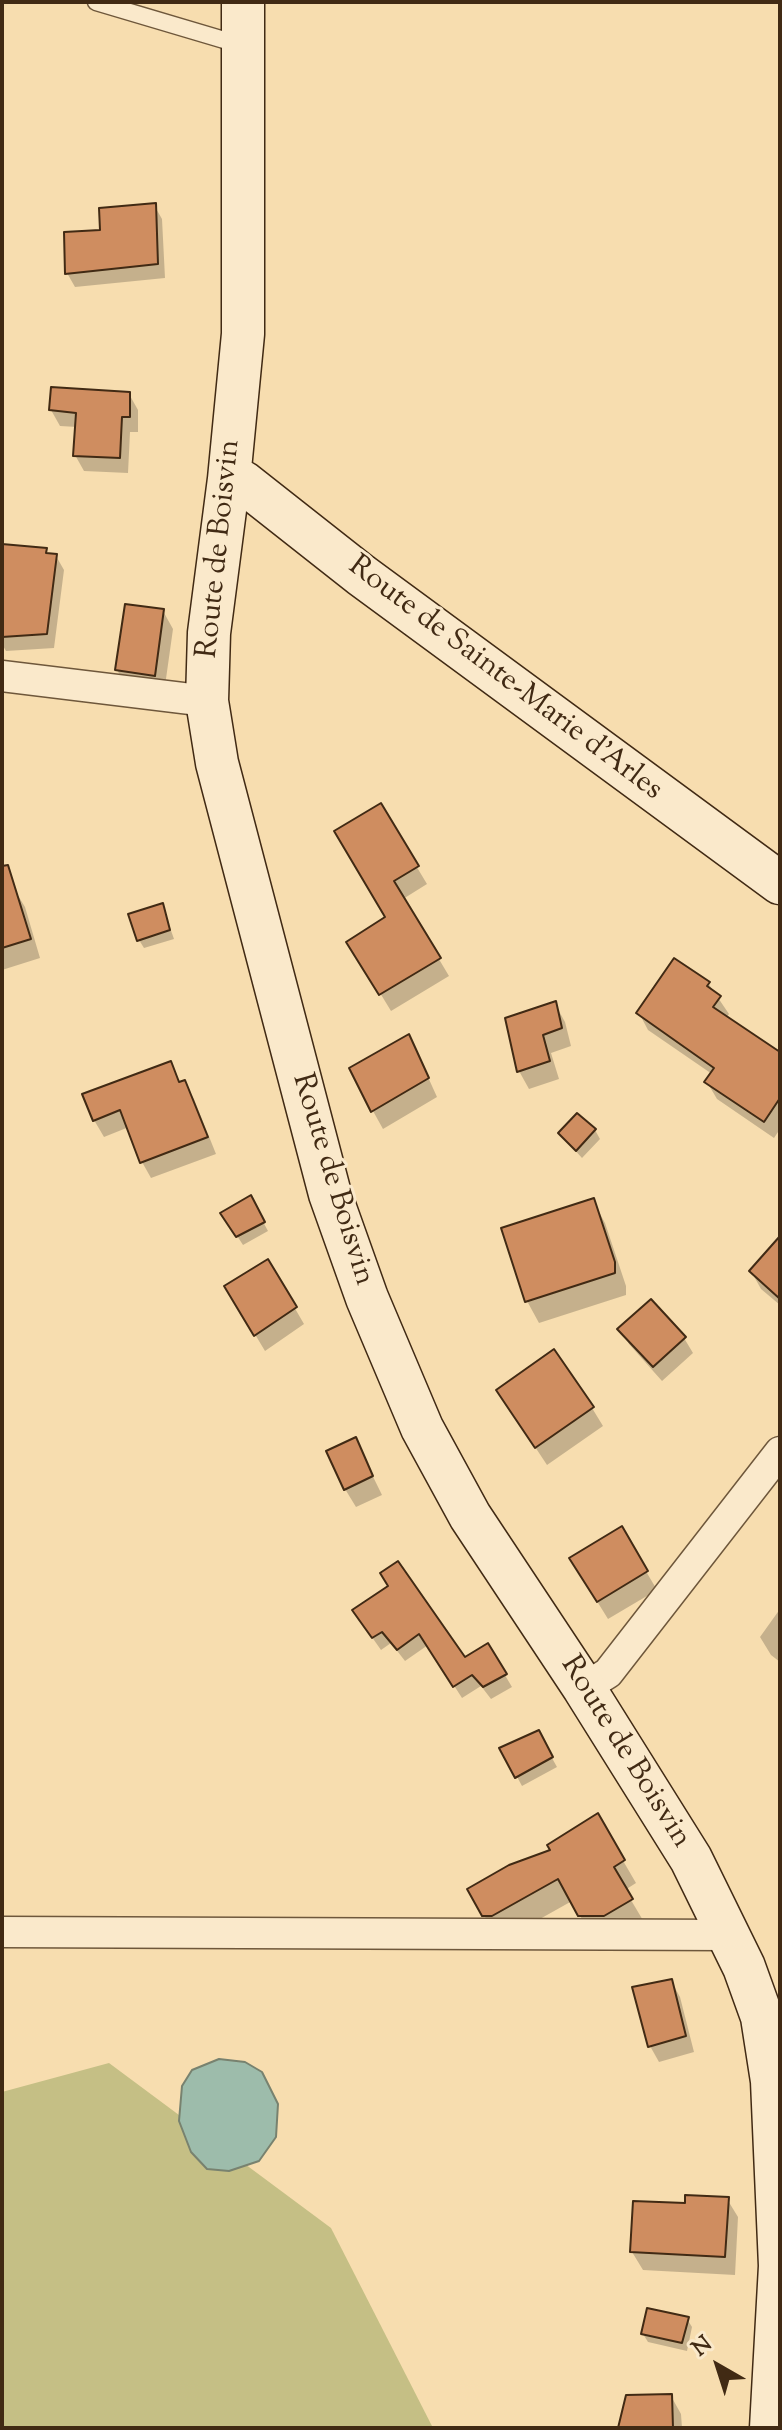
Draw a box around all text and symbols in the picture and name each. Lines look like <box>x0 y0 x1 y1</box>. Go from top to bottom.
street label: Route de Boisvin <box>192 438 250 660</box>
street label: Route de Sainte-Marie d'Arles <box>340 550 668 810</box>
street label: Route de Boisvin <box>282 1070 380 1290</box>
street label: Route de Boisvin <box>551 1650 697 1856</box>
north arrow <box>678 2326 758 2406</box>
text: N <box>686 2329 720 2365</box>

